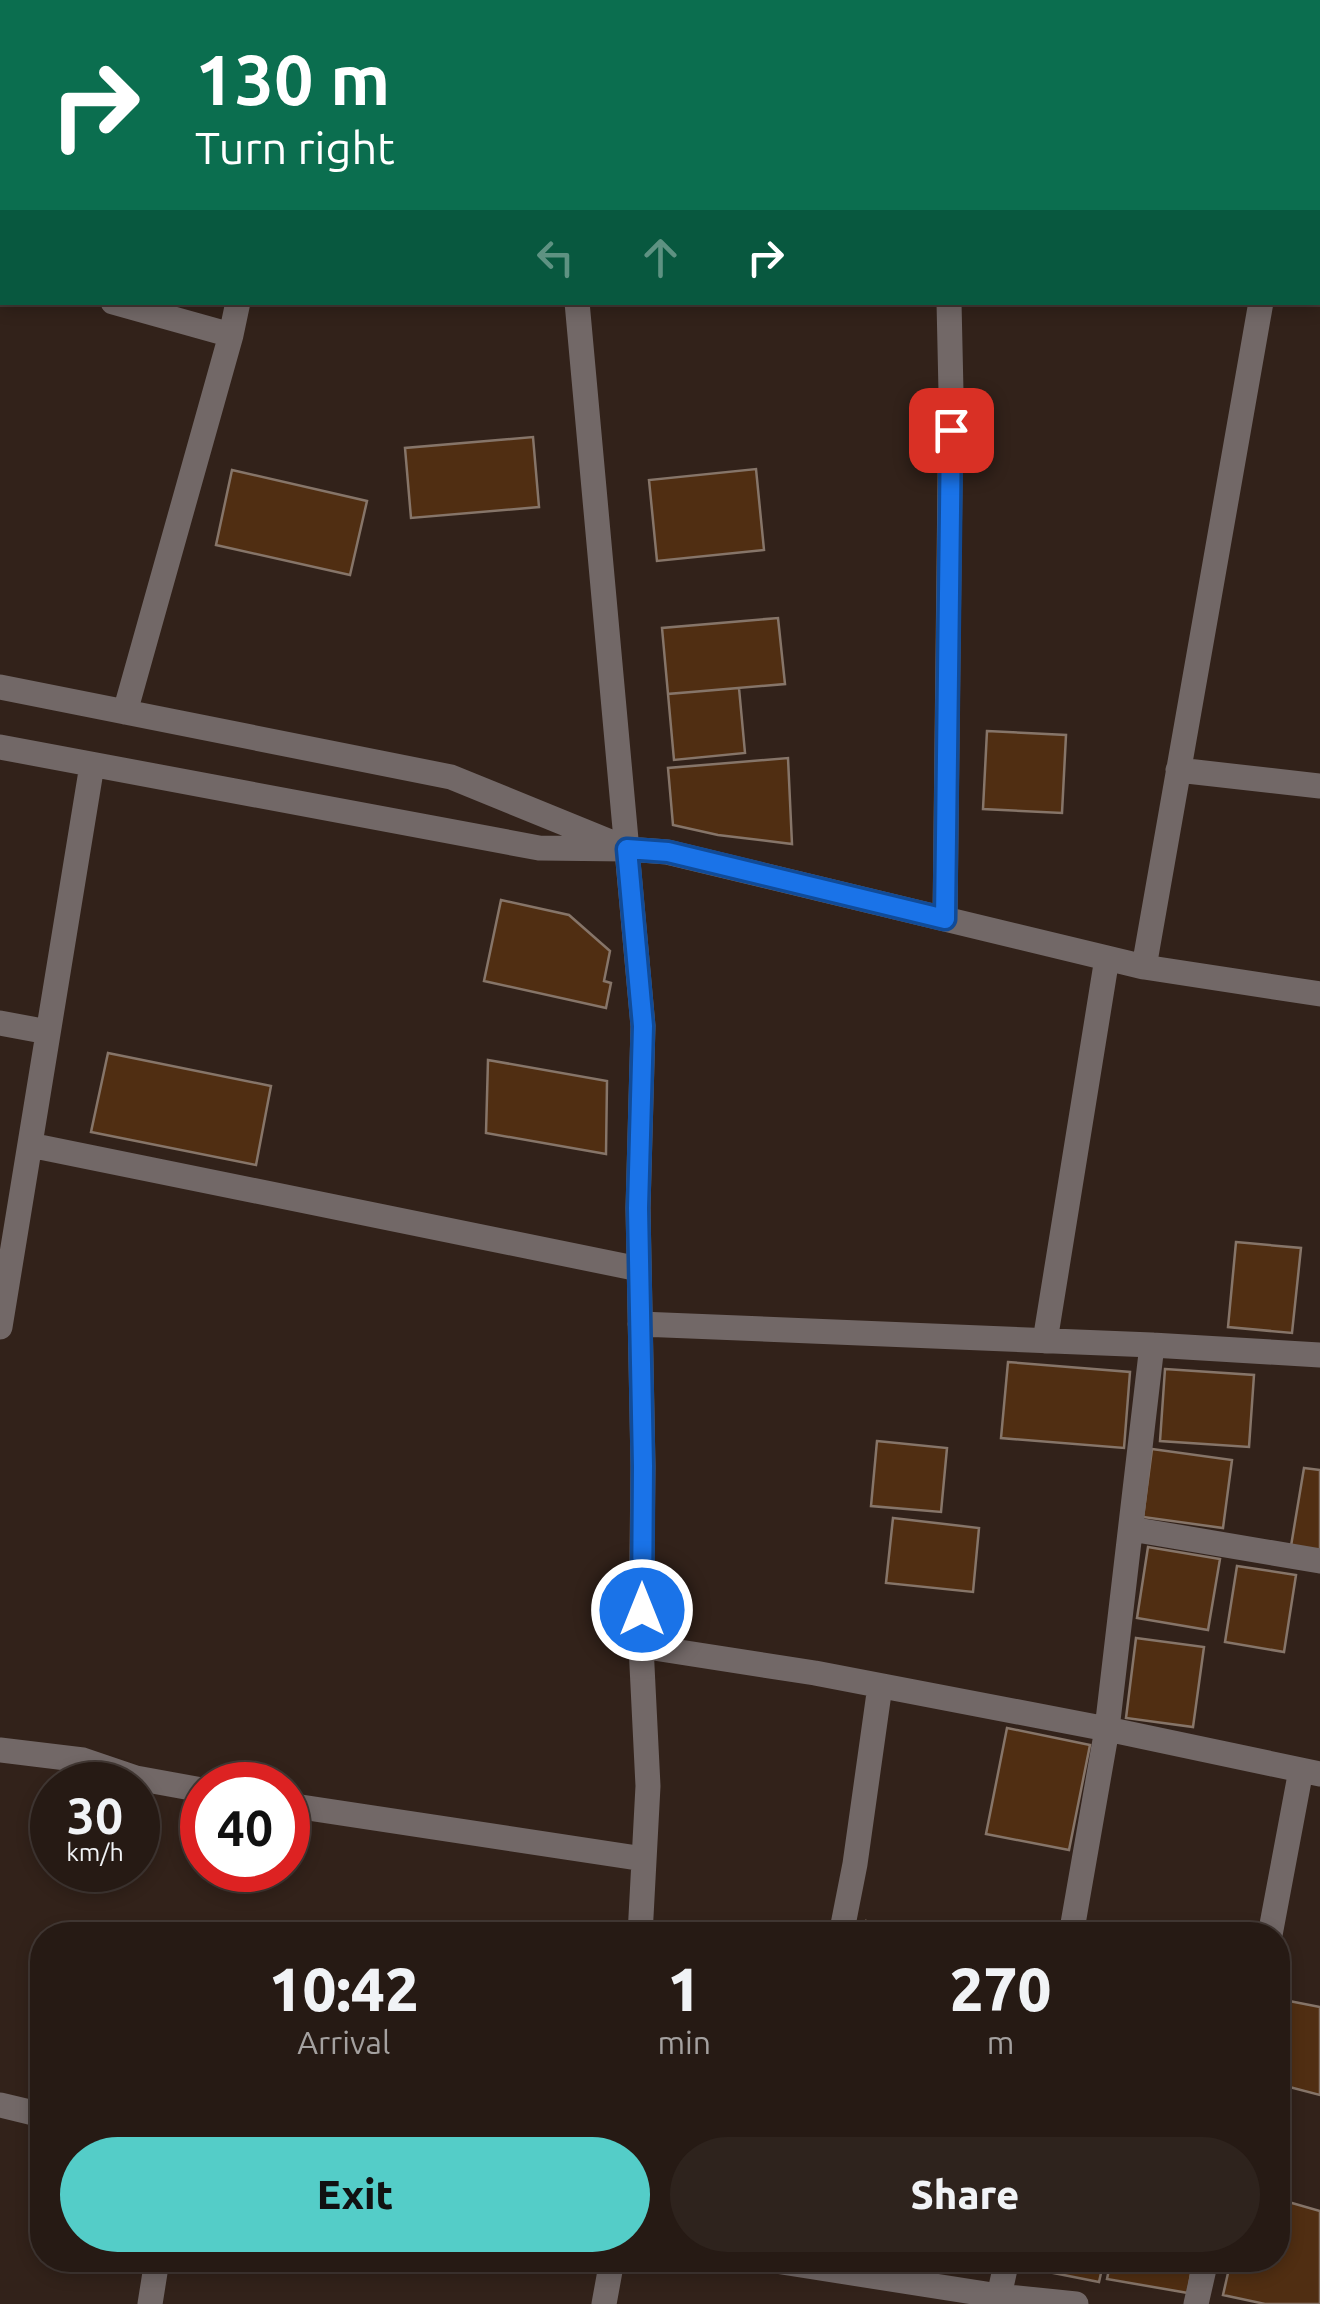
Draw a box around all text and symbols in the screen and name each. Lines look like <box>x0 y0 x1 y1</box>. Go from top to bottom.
icon: right <box>30 40 160 170</box>
text: 130 m <box>195 40 390 118</box>
text: Turn right <box>195 122 395 173</box>
icon: left <box>528 230 583 285</box>
icon: ahead <box>633 230 688 285</box>
icon: right <box>738 230 793 285</box>
pin <box>909 388 994 473</box>
icon: arrive <box>924 403 979 458</box>
position arrow <box>590 1558 694 1662</box>
speed limit sign: 40 <box>180 1762 310 1892</box>
text: 30 <box>67 1787 123 1843</box>
text: km/h <box>66 1838 124 1866</box>
text: 10:42 <box>269 1955 419 2022</box>
text: 1 <box>667 1955 701 2022</box>
text: 270 <box>950 1955 1051 2022</box>
text: Arrival <box>297 2024 390 2060</box>
text: min <box>657 2024 711 2060</box>
text: m <box>987 2024 1014 2060</box>
button: Exit <box>60 2137 650 2252</box>
button: Share <box>670 2137 1260 2252</box>

